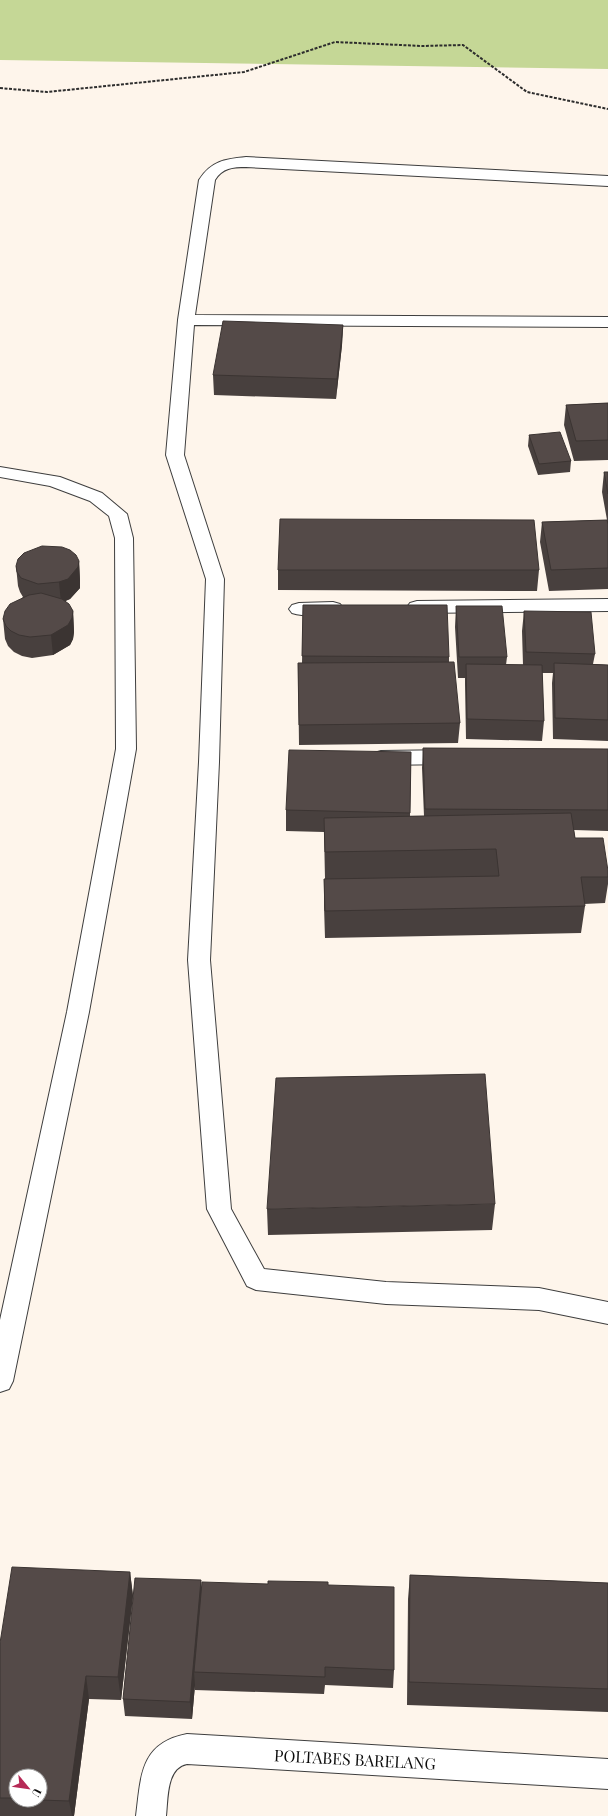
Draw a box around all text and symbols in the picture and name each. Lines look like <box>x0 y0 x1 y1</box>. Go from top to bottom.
street label: POLTABES BARELANG <box>274 1744 436 1774</box>
north arrow <box>8 1768 48 1808</box>
text: U <box>29 1786 46 1800</box>

